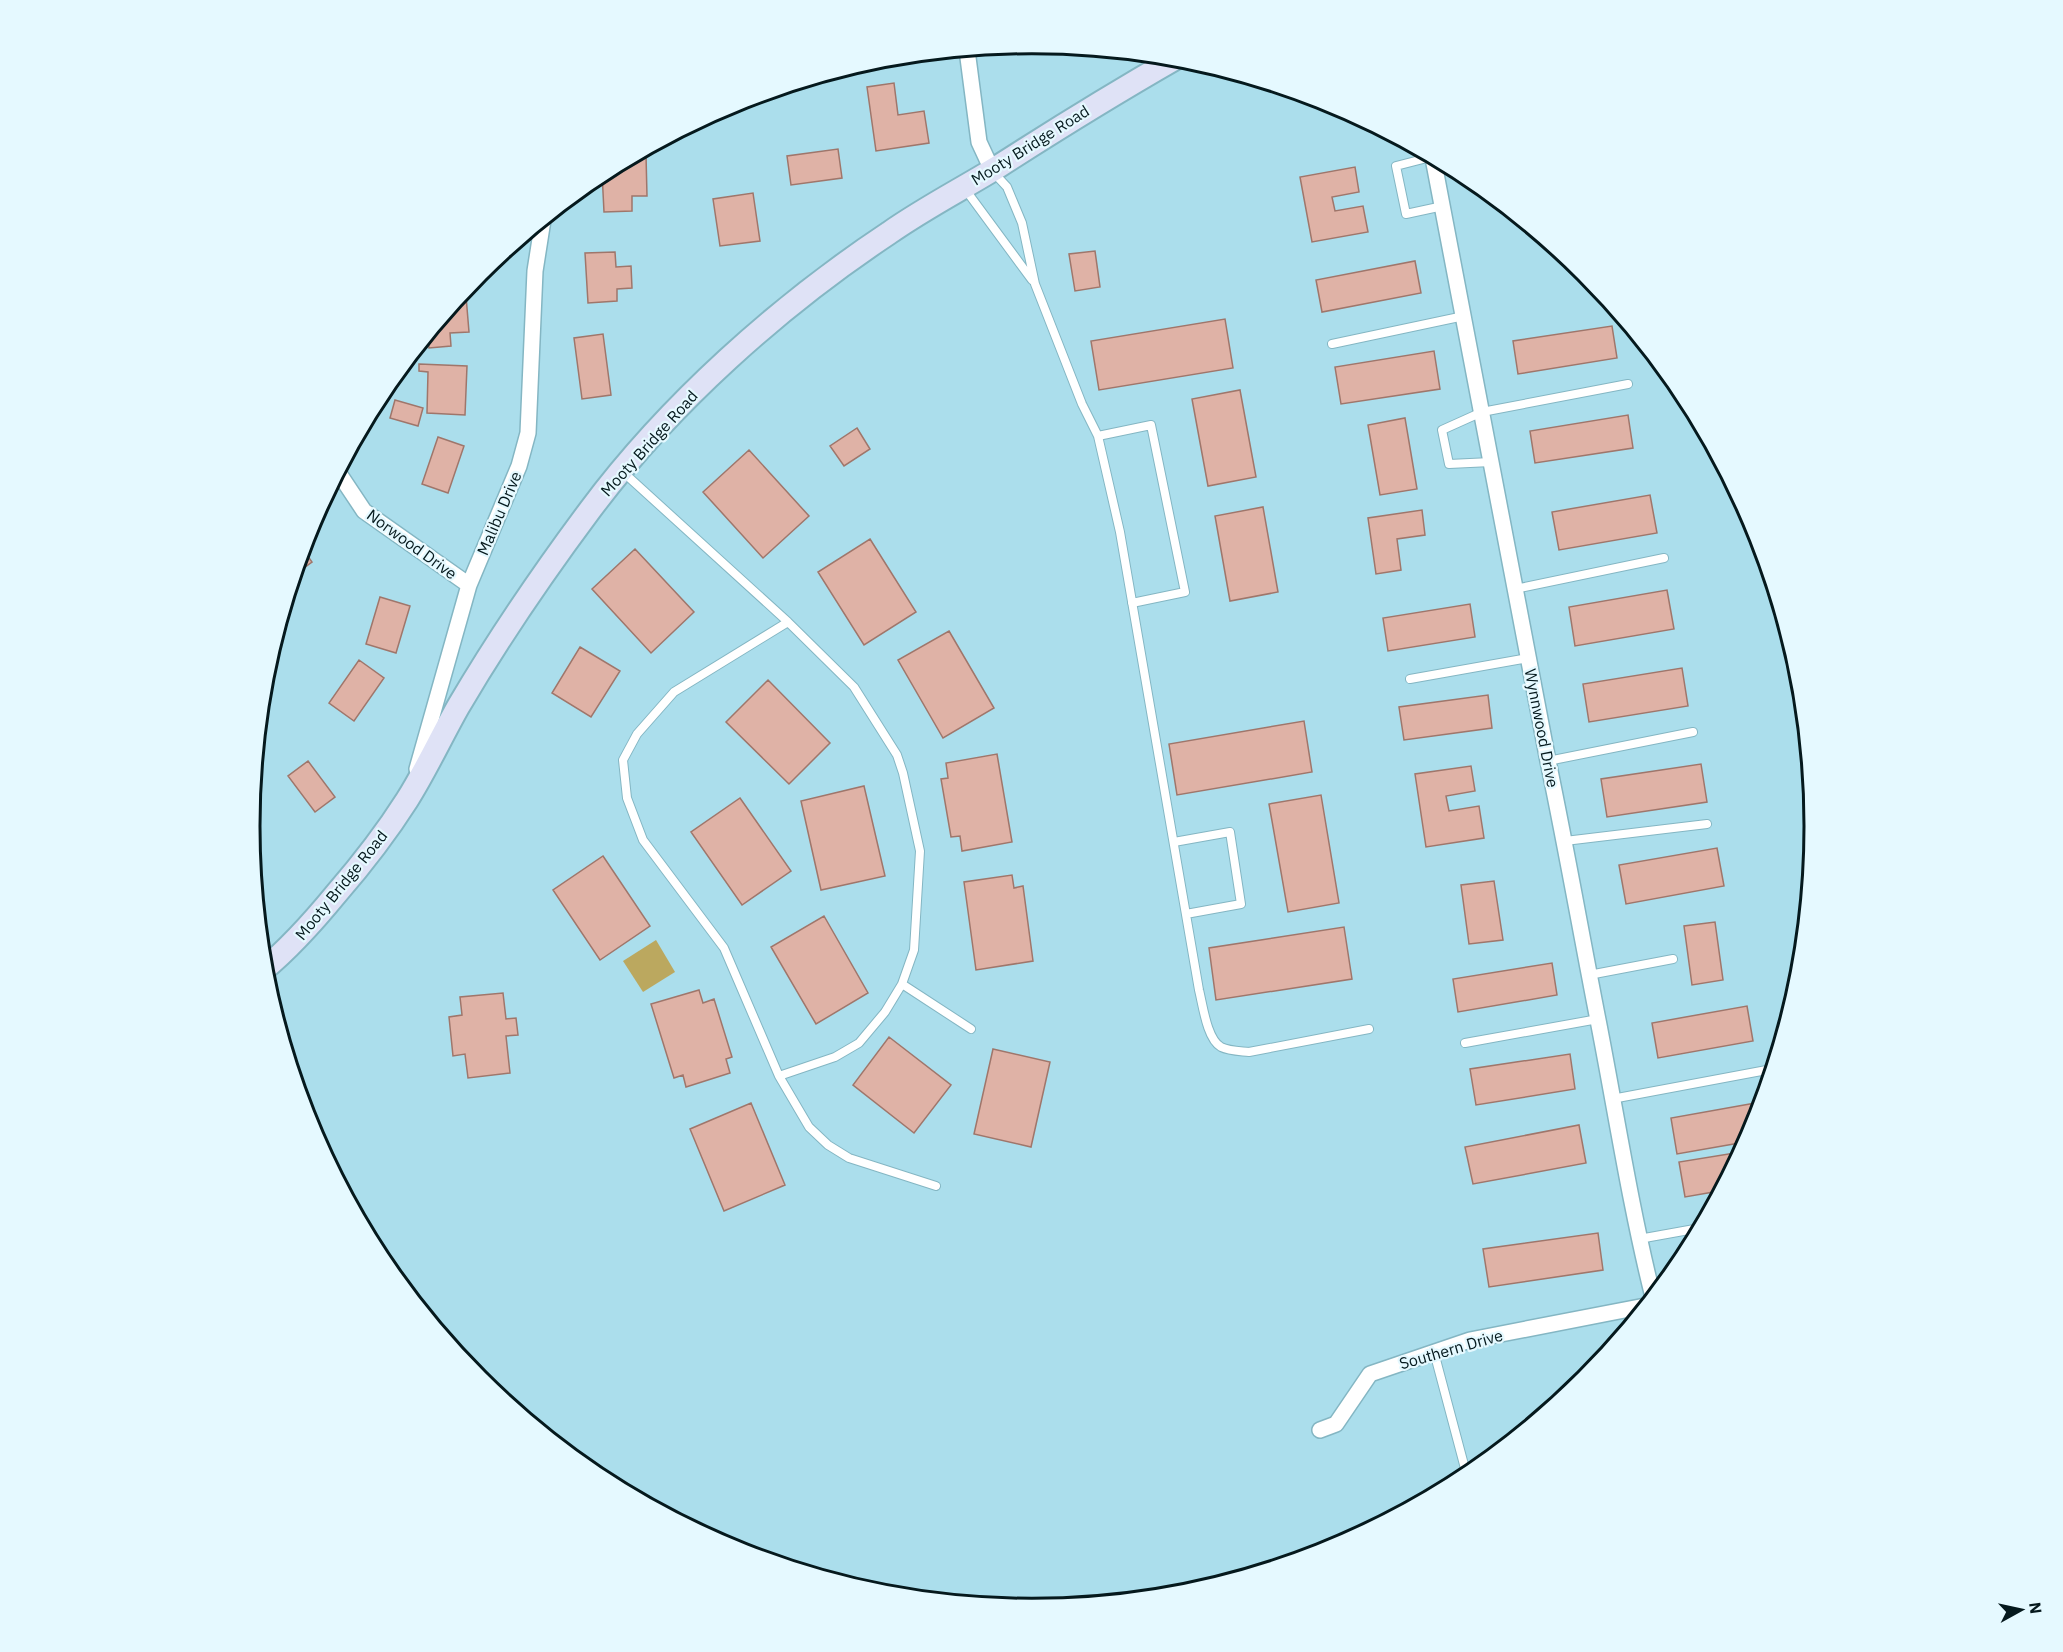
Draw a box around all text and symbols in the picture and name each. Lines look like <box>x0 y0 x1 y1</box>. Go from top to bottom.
street label: Mooty Bridge Road <box>967 101 1093 189</box>
street label: Mooty Bridge Road <box>596 386 702 500</box>
street label: Malibu Drive <box>472 468 526 558</box>
street label: Norwood Drive <box>363 505 461 584</box>
street label: Wynnwood Drive <box>1521 667 1563 789</box>
street label: Mooty Bridge Road <box>291 826 391 944</box>
street label: Southern Drive <box>1397 1325 1505 1373</box>
north arrow <box>1991 1580 2051 1640</box>
text: N <box>2025 1601 2047 1615</box>

